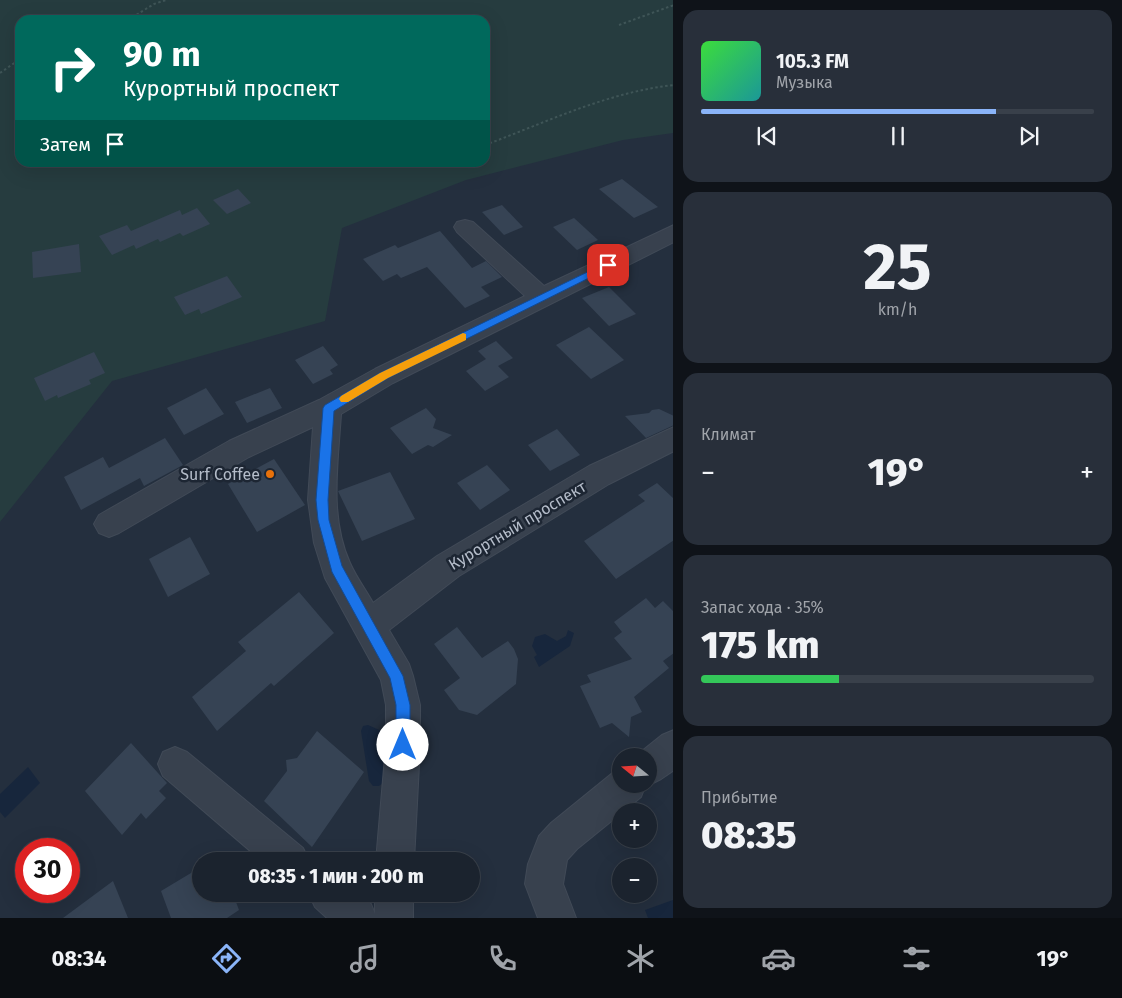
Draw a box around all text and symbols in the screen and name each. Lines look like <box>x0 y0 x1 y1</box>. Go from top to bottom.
text: 90 m <box>123 33 201 75</box>
icon: right <box>40 35 105 100</box>
text: 105.3 FM <box>776 50 849 73</box>
text: Музыка <box>776 73 833 92</box>
text: Курортный проспект <box>123 75 339 102</box>
icon: previous <box>753 122 781 150</box>
icon: pause <box>884 122 912 150</box>
icon: next <box>1015 122 1043 150</box>
icon: arrive <box>101 130 129 158</box>
text: Затем <box>40 133 91 156</box>
text: 25 <box>863 228 932 306</box>
pin <box>587 244 629 286</box>
icon: arrive <box>594 251 622 279</box>
text: km/h <box>878 300 917 319</box>
text: Климат <box>701 425 756 444</box>
text: 19° <box>868 449 927 495</box>
text: − <box>701 456 715 489</box>
text: + <box>1080 456 1094 489</box>
place label: Surf Coffee <box>180 465 260 484</box>
marker: Surf Coffee <box>264 468 276 480</box>
street label: Курортный проспект <box>445 476 590 574</box>
text: Запас хода · 35% <box>701 598 824 617</box>
text: 175 km <box>701 622 819 668</box>
position arrow <box>376 718 428 770</box>
north arrow <box>612 748 658 792</box>
map controls <box>612 748 657 903</box>
text: Прибытие <box>701 788 777 807</box>
button: + <box>612 803 657 848</box>
text: 08:35 <box>701 812 797 858</box>
speed limit sign: 30 <box>15 838 80 903</box>
button: − <box>612 858 657 903</box>
text: 08:35 · 1 мин · 200 m <box>248 865 424 888</box>
icon: directions <box>209 941 244 976</box>
icon: music <box>347 941 382 976</box>
icon: phone <box>485 941 520 976</box>
icon: climate <box>623 941 658 976</box>
icon: car <box>761 941 796 976</box>
icon: filters <box>899 941 934 976</box>
text: 08:34 <box>51 945 107 972</box>
text: 19° <box>1037 945 1071 972</box>

